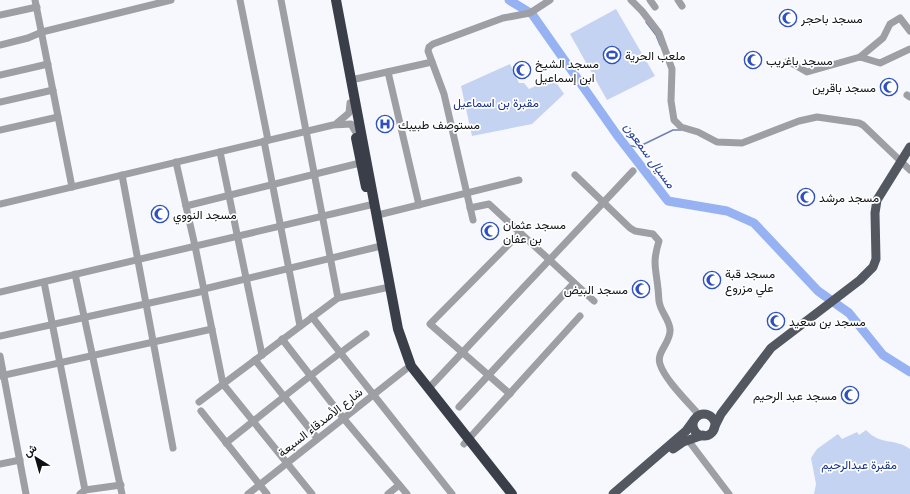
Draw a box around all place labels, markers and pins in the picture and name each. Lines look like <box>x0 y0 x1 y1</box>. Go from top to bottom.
mosque icon: مسجد باحجر <box>778 8 798 28</box>
place label: مسجد باحجر <box>800 10 863 27</box>
sports icon: ملعب الحرية <box>602 45 622 65</box>
place label: ملعب الحرية <box>625 47 685 64</box>
mosque icon: مسجد باغريب <box>743 50 763 70</box>
place label: مسجد باغريب <box>766 52 833 69</box>
place label: مسجد الشيخ ابن إسماعيل <box>535 55 599 86</box>
mosque icon: مسجد الشيخ ابن إسماعيل <box>512 60 532 80</box>
mosque icon: مسجد باقرين <box>879 77 899 97</box>
place label: مسجد باقرين <box>812 79 876 96</box>
hospital icon: مستوصف طبيبك <box>375 114 395 134</box>
place label: مستوصف طبيبك <box>398 116 480 133</box>
mosque icon: مسجد مرشد <box>796 187 816 207</box>
place label: مسجد مرشد <box>819 189 879 206</box>
mosque icon: مسجد النووي <box>150 204 170 224</box>
place label: مسجد النووي <box>173 206 237 225</box>
place label: مسجد عثمان بن عفان <box>503 216 566 247</box>
mosque icon: مسجد عثمان بن عفان <box>480 221 500 241</box>
place label: مسجد قبة علي مزروع <box>725 265 775 298</box>
mosque icon: مسجد قبة علي مزروع <box>702 270 722 290</box>
mosque icon: مسجد البيض <box>631 279 651 299</box>
place label: مسجد البيض <box>564 281 628 298</box>
mosque icon: مسجد بن سعيد <box>766 311 786 331</box>
place label: مسجد بن سعيد <box>789 313 866 330</box>
mosque icon: مسجد عبد الرحيم <box>840 385 860 405</box>
place label: مسجد عبد الرحيم <box>753 387 837 404</box>

